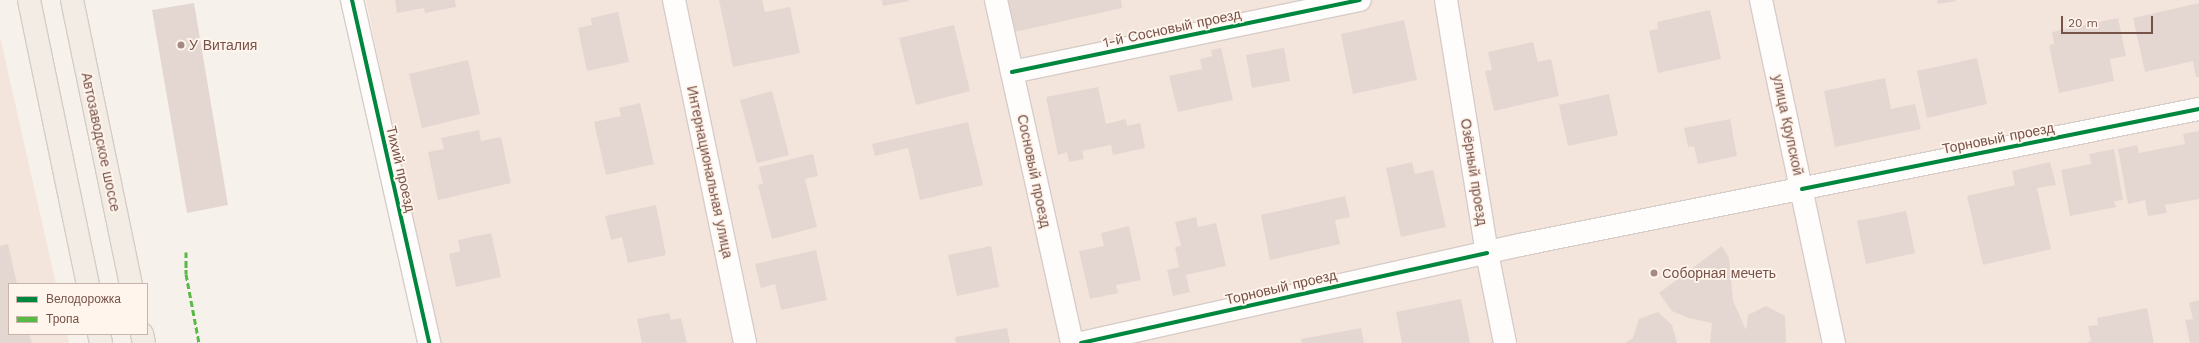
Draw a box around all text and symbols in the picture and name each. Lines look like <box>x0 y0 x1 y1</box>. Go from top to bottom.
street label: 1-й Сосновый проезд <box>1101 5 1243 51</box>
scale bar <box>2063 8 2155 34</box>
text: 20 m <box>2068 16 2098 30</box>
place label: У Виталия <box>189 37 257 53</box>
marker: У Виталия <box>176 40 186 50</box>
street label: Автозаводское шоссе <box>78 71 124 213</box>
street label: улица Крупской <box>1769 73 1807 177</box>
street label: Интернациональная улица <box>683 84 737 260</box>
street label: Сосновый проезд <box>1014 113 1054 229</box>
street label: Озёрный проезд <box>1457 117 1491 227</box>
street label: Торновый проезд <box>1941 119 2055 157</box>
street label: Тихий проезд <box>383 124 419 214</box>
place label: Cоборная мечеть <box>1662 265 1776 281</box>
street label: Торновый проезд <box>1224 266 1338 308</box>
marker: Cоборная мечеть <box>1649 268 1659 278</box>
legend <box>8 283 148 335</box>
text: Велодорожка <box>46 292 121 306</box>
text: Тропа <box>46 312 79 326</box>

